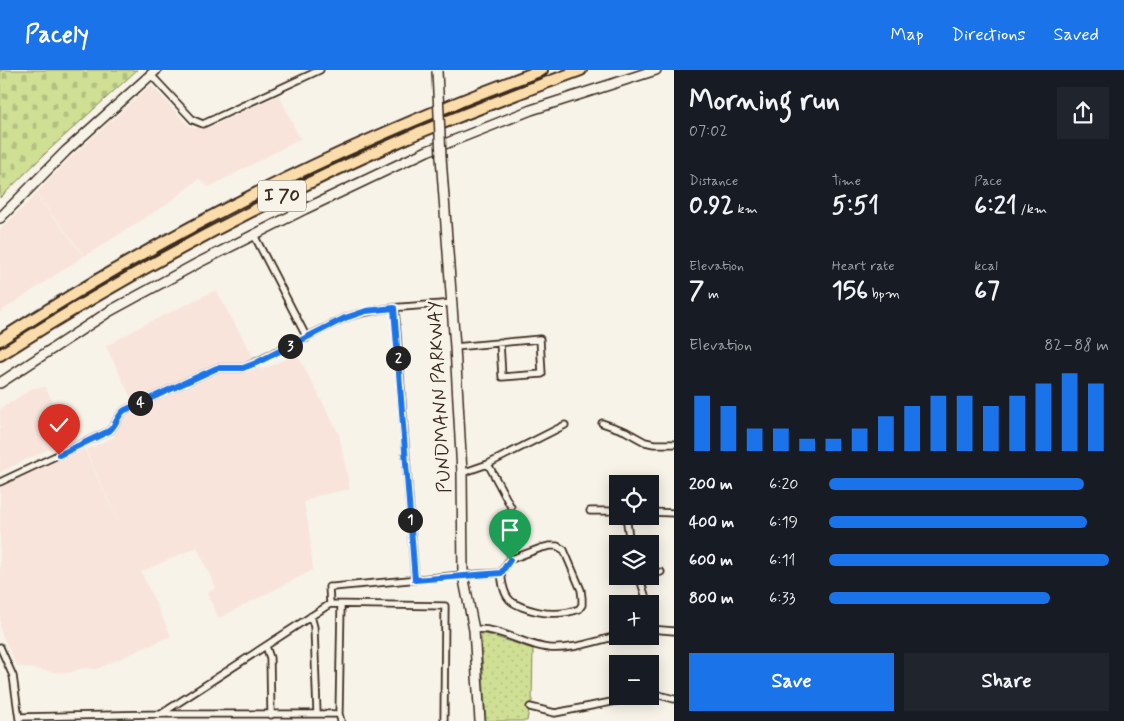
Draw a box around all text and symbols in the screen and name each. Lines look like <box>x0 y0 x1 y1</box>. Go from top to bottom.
text: Pacely <box>25 20 89 51</box>
text: Map <box>891 23 924 47</box>
text: Directions <box>952 23 1026 47</box>
text: Saved <box>1054 23 1099 47</box>
text: Morning run <box>689 83 840 120</box>
button: share <box>1057 87 1109 139</box>
text: 07:02 <box>689 121 728 142</box>
text: Distance <box>689 172 738 190</box>
text: Time <box>832 172 861 190</box>
text: Pace <box>974 172 1002 190</box>
road number: I 70 <box>258 180 306 212</box>
text: 0.92 <box>689 190 734 223</box>
text: 5:51 <box>832 190 879 223</box>
text: 6:21 <box>974 190 1017 223</box>
text: km <box>734 200 758 218</box>
text: /km <box>1017 200 1047 218</box>
text: Elevation <box>689 257 744 275</box>
text: Heart rate <box>832 257 895 275</box>
text: kcal <box>974 257 998 275</box>
text: 7 <box>689 275 704 308</box>
text: 156 <box>832 275 868 308</box>
text: 67 <box>974 275 1000 308</box>
text: m <box>704 285 719 303</box>
text: bpm <box>868 285 900 303</box>
street label: PUNDMANN PARKWAY <box>422 300 458 494</box>
pin: 3 <box>278 334 302 358</box>
text: Elevation <box>689 335 752 356</box>
text: 82–88 m <box>1044 335 1109 356</box>
text: 3 <box>287 337 294 355</box>
pin: 2 <box>386 346 410 370</box>
text: 2 <box>395 349 402 367</box>
pin: 4 <box>128 390 152 416</box>
text: 4 <box>136 394 145 412</box>
pin <box>38 404 80 455</box>
icon: check <box>45 411 73 439</box>
text: 200 m <box>689 474 733 495</box>
text: 6:20 <box>769 474 798 495</box>
map controls <box>609 475 659 705</box>
button: locate <box>609 475 659 525</box>
pin: 1 <box>398 508 422 532</box>
pin <box>489 509 531 560</box>
text: 1 <box>407 511 414 529</box>
text: 400 m <box>689 512 734 533</box>
text: 6:19 <box>769 512 798 533</box>
icon: arrive <box>496 516 524 544</box>
button: layers <box>609 535 659 585</box>
text: 600 m <box>689 550 733 571</box>
text: 6:11 <box>769 550 796 571</box>
text: 800 m <box>689 588 734 609</box>
text: 6:33 <box>769 588 795 609</box>
button: + <box>609 595 659 645</box>
button: Save <box>689 653 894 711</box>
button: Share <box>904 653 1109 711</box>
button: − <box>609 655 659 705</box>

